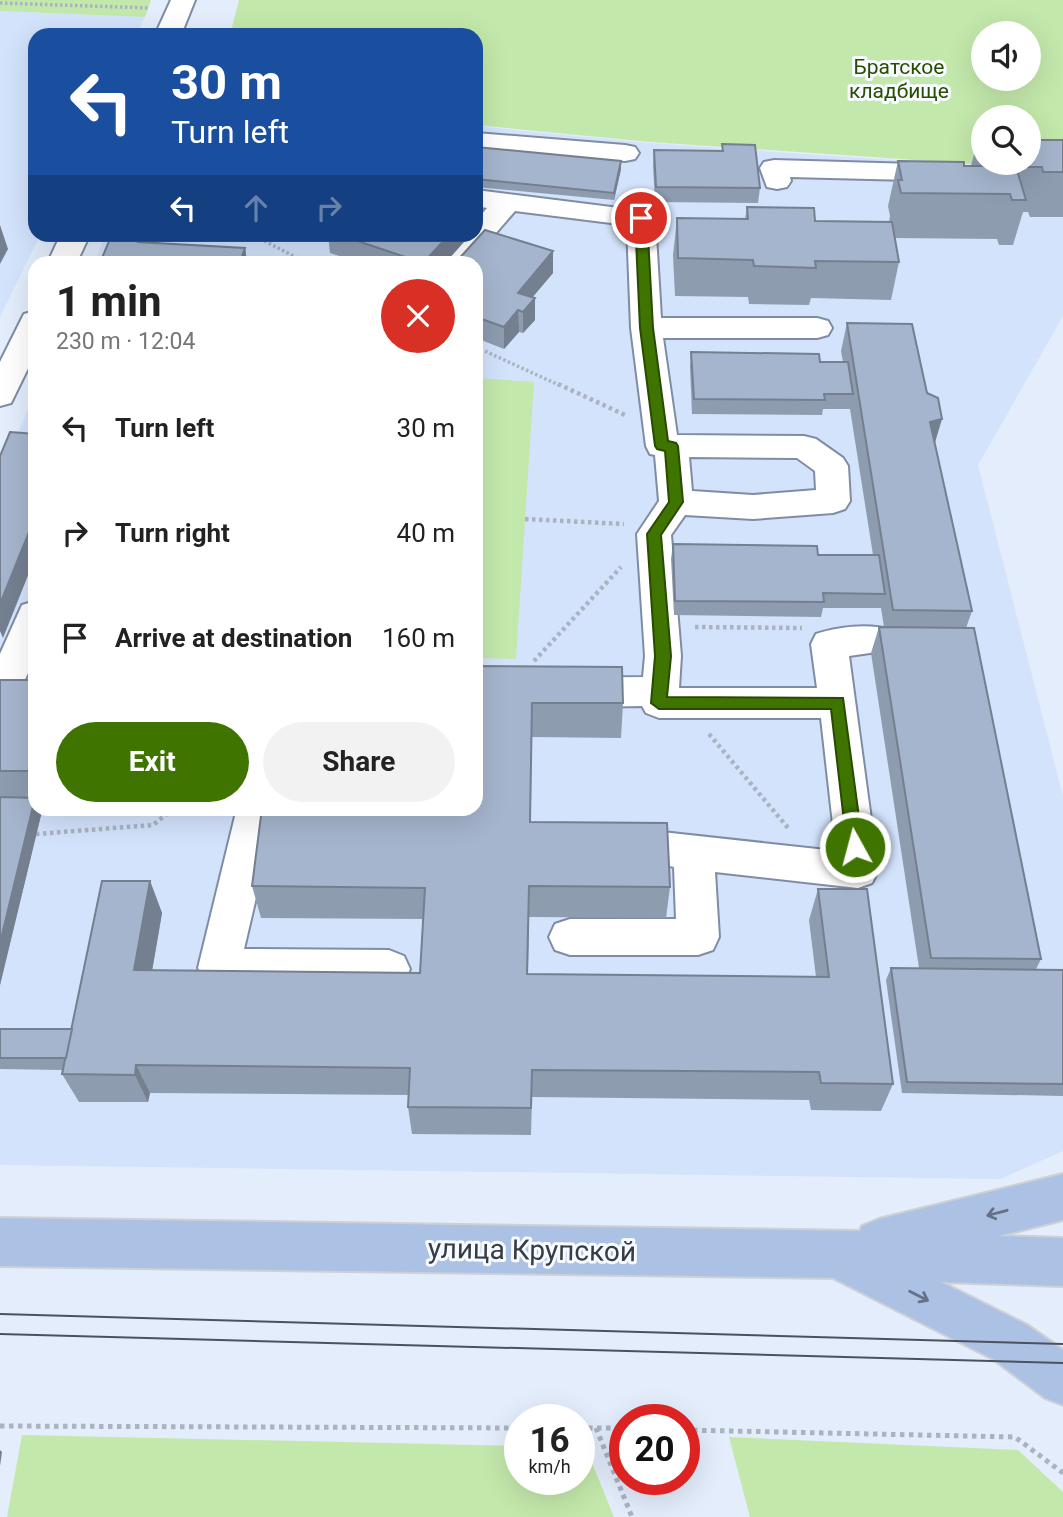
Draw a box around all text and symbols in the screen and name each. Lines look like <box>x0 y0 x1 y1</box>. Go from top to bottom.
map controls <box>971 21 1041 175</box>
button: sound <box>971 21 1041 91</box>
text: 30 m <box>171 54 282 111</box>
park label: Братское кладбище <box>849 55 949 103</box>
icon: left <box>56 56 147 147</box>
button: search <box>971 105 1041 175</box>
text: Turn left <box>171 113 289 151</box>
pin <box>611 188 671 248</box>
icon: left <box>164 189 202 227</box>
icon: ahead <box>237 189 275 227</box>
icon: right <box>310 189 348 227</box>
icon: arrive <box>622 199 660 237</box>
text: 1 min <box>56 277 162 326</box>
button: close <box>381 279 455 353</box>
text: 230 m · 12:04 <box>56 328 195 355</box>
icon: left <box>56 409 94 447</box>
text: Turn left <box>115 413 214 443</box>
text: 30 m <box>397 413 455 443</box>
icon: right <box>56 514 94 552</box>
text: Turn right <box>115 518 230 548</box>
text: 40 m <box>397 518 455 548</box>
icon: arrive <box>56 619 94 657</box>
text: Arrive at destination <box>115 623 352 653</box>
text: 160 m <box>382 623 455 653</box>
button: Exit <box>56 722 249 802</box>
button: Share <box>263 722 455 802</box>
position arrow <box>818 810 892 884</box>
one-way arrow <box>986 1207 1008 1220</box>
street label: улица Крупской <box>428 1232 636 1268</box>
one-way arrow <box>909 1290 929 1304</box>
speed limit sign: 20 <box>609 1404 700 1495</box>
text: 16 <box>529 1420 570 1461</box>
text: km/h <box>528 1456 571 1477</box>

